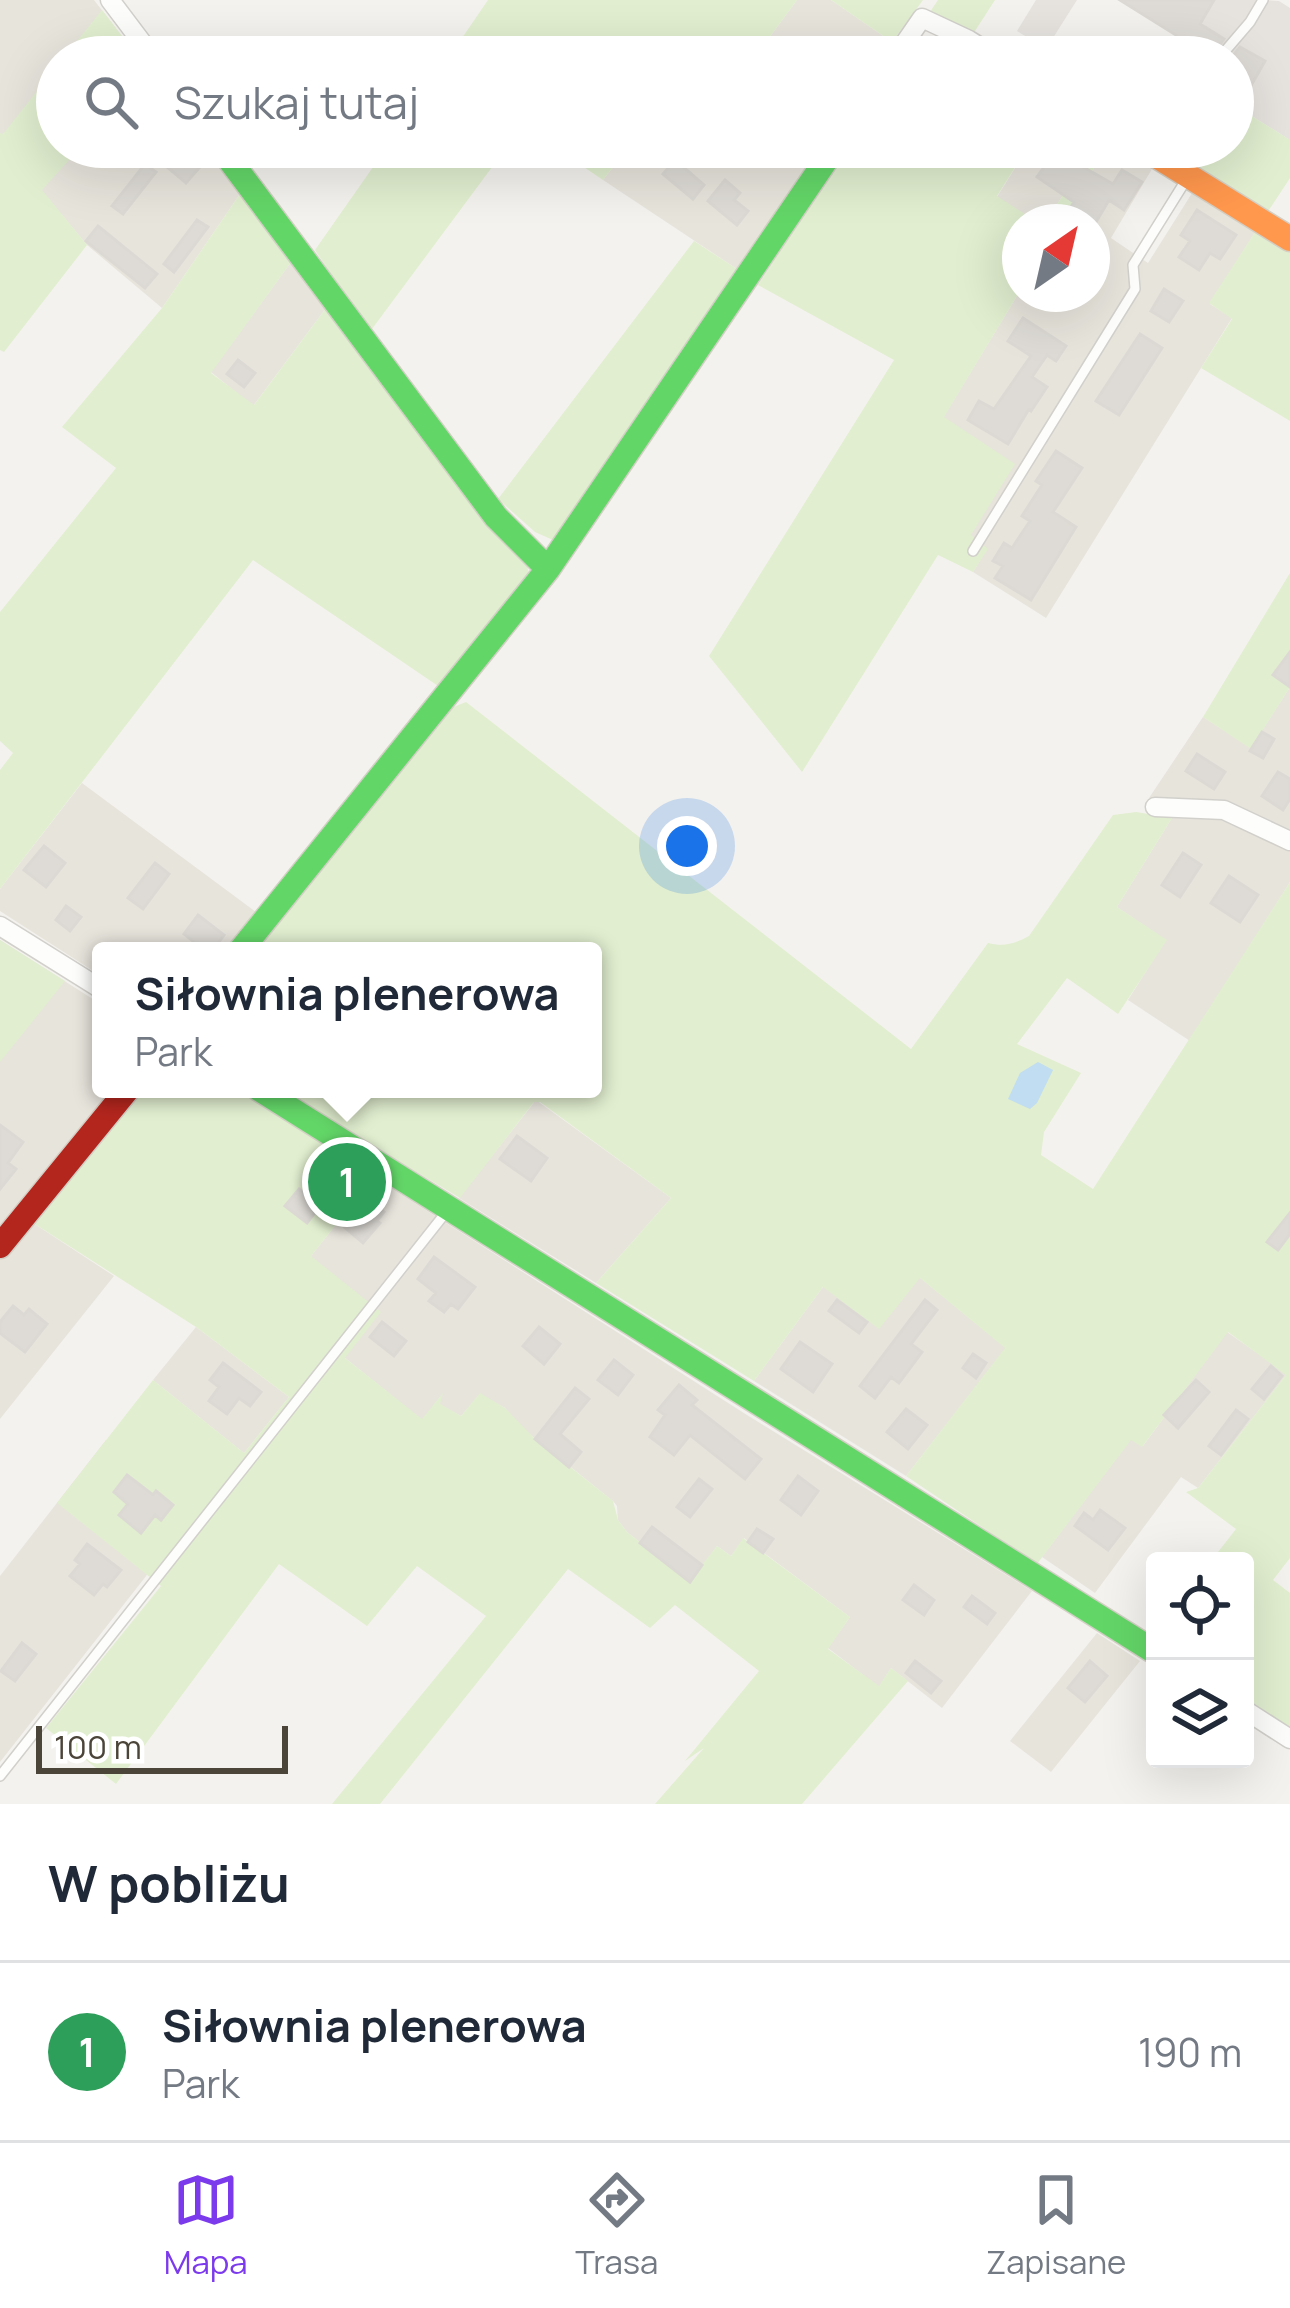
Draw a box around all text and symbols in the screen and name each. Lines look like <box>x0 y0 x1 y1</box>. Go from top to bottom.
search box <box>36 36 1254 168</box>
icon: search <box>78 69 144 135</box>
text: Szukaj tutaj <box>174 71 419 133</box>
north arrow <box>1002 204 1110 312</box>
your location <box>657 816 717 876</box>
popup <box>92 942 602 1098</box>
text: Siłownia plenerowa <box>135 962 559 1024</box>
text: Park <box>135 1024 212 1078</box>
pin: 1 <box>308 1137 386 1227</box>
map controls <box>1146 1552 1254 1768</box>
button: locate <box>1146 1552 1254 1660</box>
button: layers <box>1146 1660 1254 1768</box>
scale bar <box>36 1720 288 1773</box>
text: 100 m <box>54 1724 142 1769</box>
text: W pobliżu <box>48 1848 290 1917</box>
text: Siłownia plenerowa <box>162 1994 587 2056</box>
text: 1 <box>78 2025 96 2079</box>
text: 190 m <box>1138 2025 1242 2079</box>
text: Park <box>162 2056 240 2110</box>
tab: Mapa <box>164 2167 248 2284</box>
tab: Trasa <box>575 2167 658 2284</box>
tab: Zapisane <box>986 2167 1126 2284</box>

